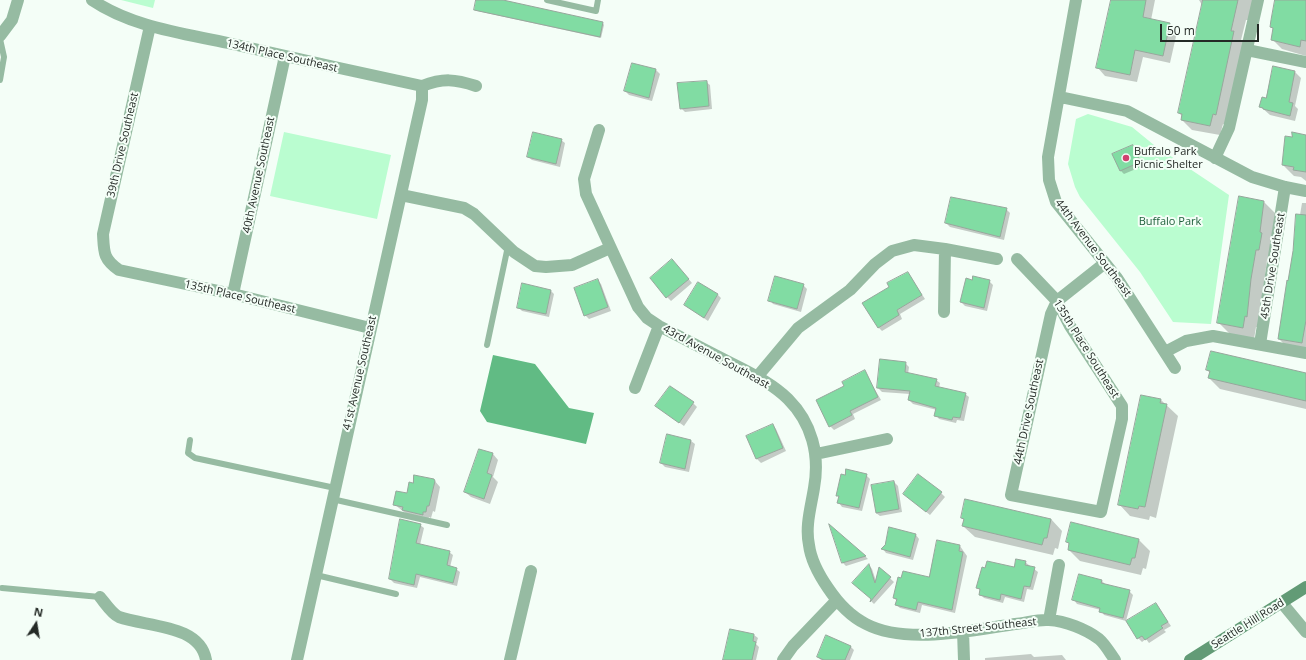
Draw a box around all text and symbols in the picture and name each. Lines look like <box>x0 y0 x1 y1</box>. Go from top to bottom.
scale bar <box>1162 16 1261 42</box>
text: 50 m <box>1167 22 1195 39</box>
street label: 134th Place Southeast <box>225 37 339 75</box>
street label: 39th Drive Southeast <box>104 91 142 199</box>
street label: 40th Avenue Southeast <box>240 116 278 234</box>
place label: Buffalo Park Picnic Shelter <box>1134 145 1203 171</box>
marker: Buffalo Park Picnic Shelter <box>1121 153 1131 163</box>
street label: 44th Avenue Southeast <box>1052 197 1134 299</box>
street label: 45th Drive Southeast <box>1258 212 1288 320</box>
park label: Buffalo Park <box>1139 215 1201 229</box>
street label: 135th Place Southeast <box>183 278 297 316</box>
street label: 135th Place Southeast <box>1050 297 1122 401</box>
street label: 41st Avenue Southeast <box>340 314 380 432</box>
street label: 43rd Avenue Southeast <box>661 322 771 392</box>
street label: 44th Drive Southeast <box>1011 358 1047 466</box>
street label: Seattle Hill Road <box>1209 596 1287 652</box>
north arrow <box>16 604 56 644</box>
text: N <box>33 604 45 620</box>
street label: 137th Street Southeast <box>919 615 1037 641</box>

